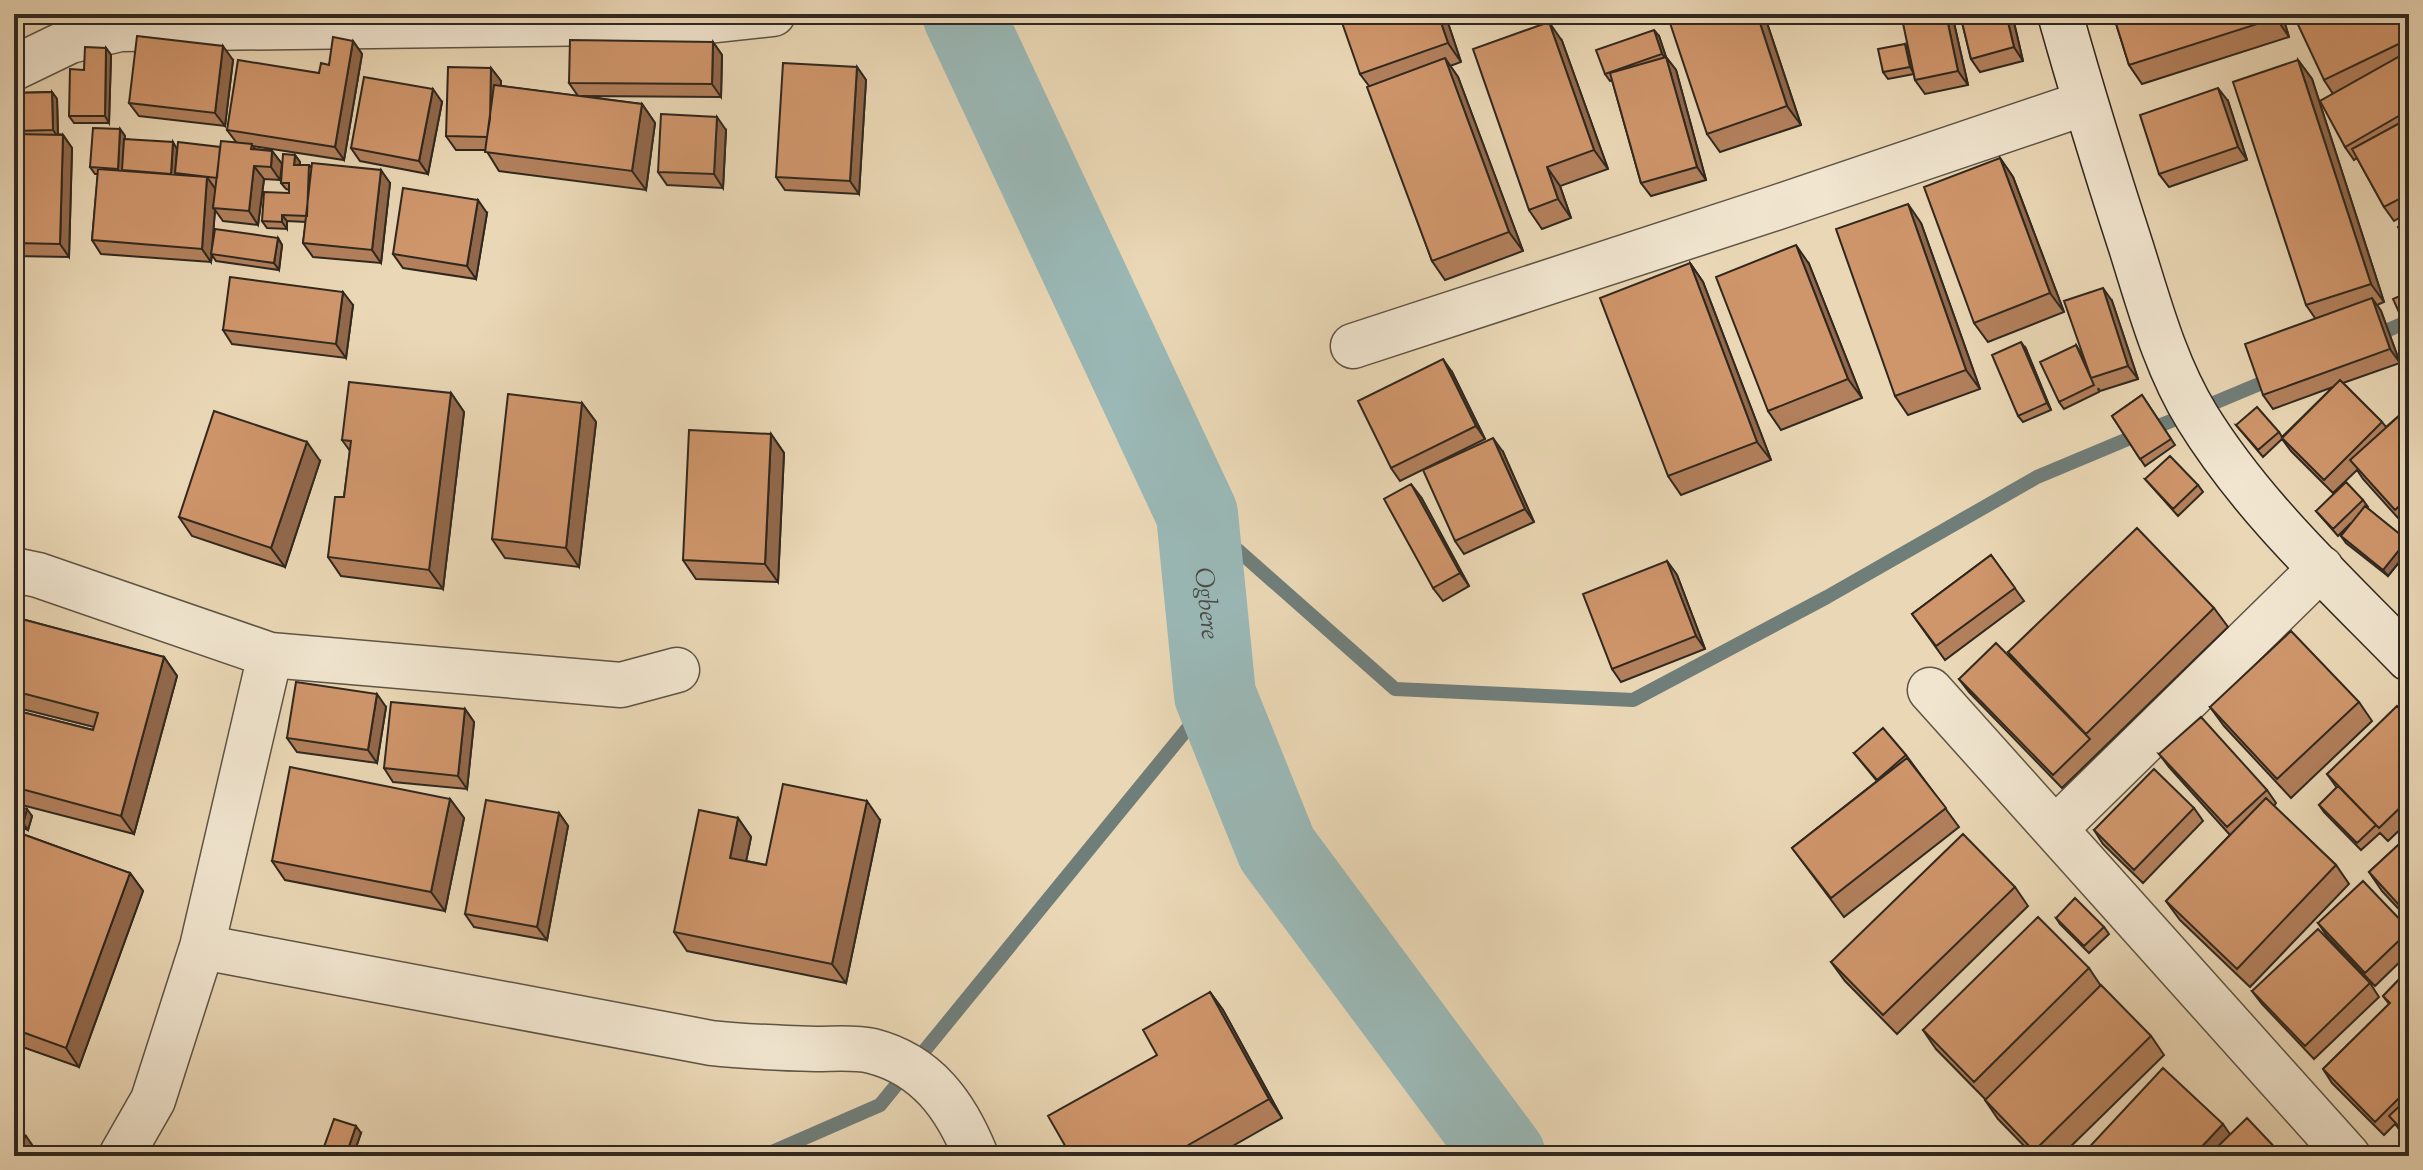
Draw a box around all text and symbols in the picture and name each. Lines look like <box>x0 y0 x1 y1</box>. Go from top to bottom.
water label: Ogbere <box>1184 566 1228 641</box>

